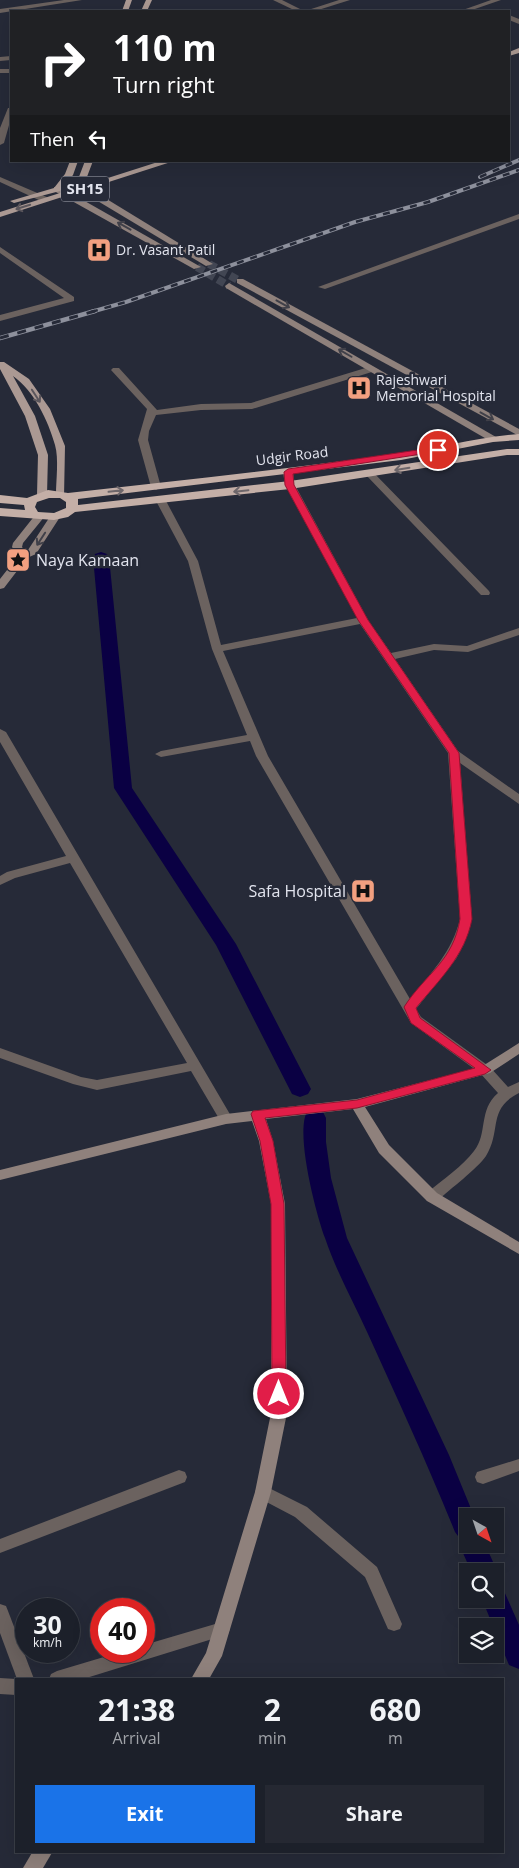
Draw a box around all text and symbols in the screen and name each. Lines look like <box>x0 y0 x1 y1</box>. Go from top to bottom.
text: 110 m <box>113 24 217 71</box>
icon: right <box>30 30 95 95</box>
text: Turn right <box>113 69 215 99</box>
icon: left <box>84 125 112 153</box>
text: Then <box>30 126 74 152</box>
road number: SH15 <box>61 176 109 202</box>
one-way arrow <box>15 203 31 213</box>
one-way arrow <box>116 221 131 231</box>
hospital icon: Dr. Vasant Patil <box>86 237 112 263</box>
place label: Dr. Vasant Patil <box>116 240 215 259</box>
one-way arrow <box>275 300 290 310</box>
one-way arrow <box>338 348 352 358</box>
place label: Rajeshwari Memorial Hospital <box>376 370 496 405</box>
hospital icon: Rajeshwari Memorial Hospital <box>346 375 372 401</box>
one-way arrow <box>31 389 41 403</box>
one-way arrow <box>480 411 495 421</box>
pin <box>417 429 459 471</box>
icon: arrive <box>424 436 452 464</box>
street label: Udgir Road <box>255 442 329 469</box>
one-way arrow <box>394 464 410 474</box>
one-way arrow <box>108 486 124 496</box>
one-way arrow <box>233 486 249 496</box>
one-way arrow <box>35 531 45 545</box>
place icon: Naya Kamaan <box>5 547 31 573</box>
place label: Naya Kamaan <box>36 549 139 571</box>
hospital icon: Safa Hospital <box>350 878 376 904</box>
place label: Safa Hospital <box>248 880 346 902</box>
position arrow <box>252 1367 304 1419</box>
north arrow <box>459 1508 504 1552</box>
map controls <box>459 1508 504 1663</box>
button: search <box>459 1563 504 1608</box>
speed limit sign: 40 <box>90 1598 155 1663</box>
text: 30 <box>33 1607 62 1641</box>
button: layers <box>459 1618 504 1663</box>
text: km/h <box>33 1634 62 1651</box>
text: 21:38 <box>98 1689 175 1730</box>
text: 2 <box>264 1689 281 1730</box>
text: 680 <box>370 1689 421 1730</box>
text: Arrival <box>112 1727 161 1749</box>
text: min <box>258 1727 287 1749</box>
text: m <box>388 1727 403 1749</box>
button: Exit <box>35 1785 255 1843</box>
button: Share <box>265 1785 484 1843</box>

